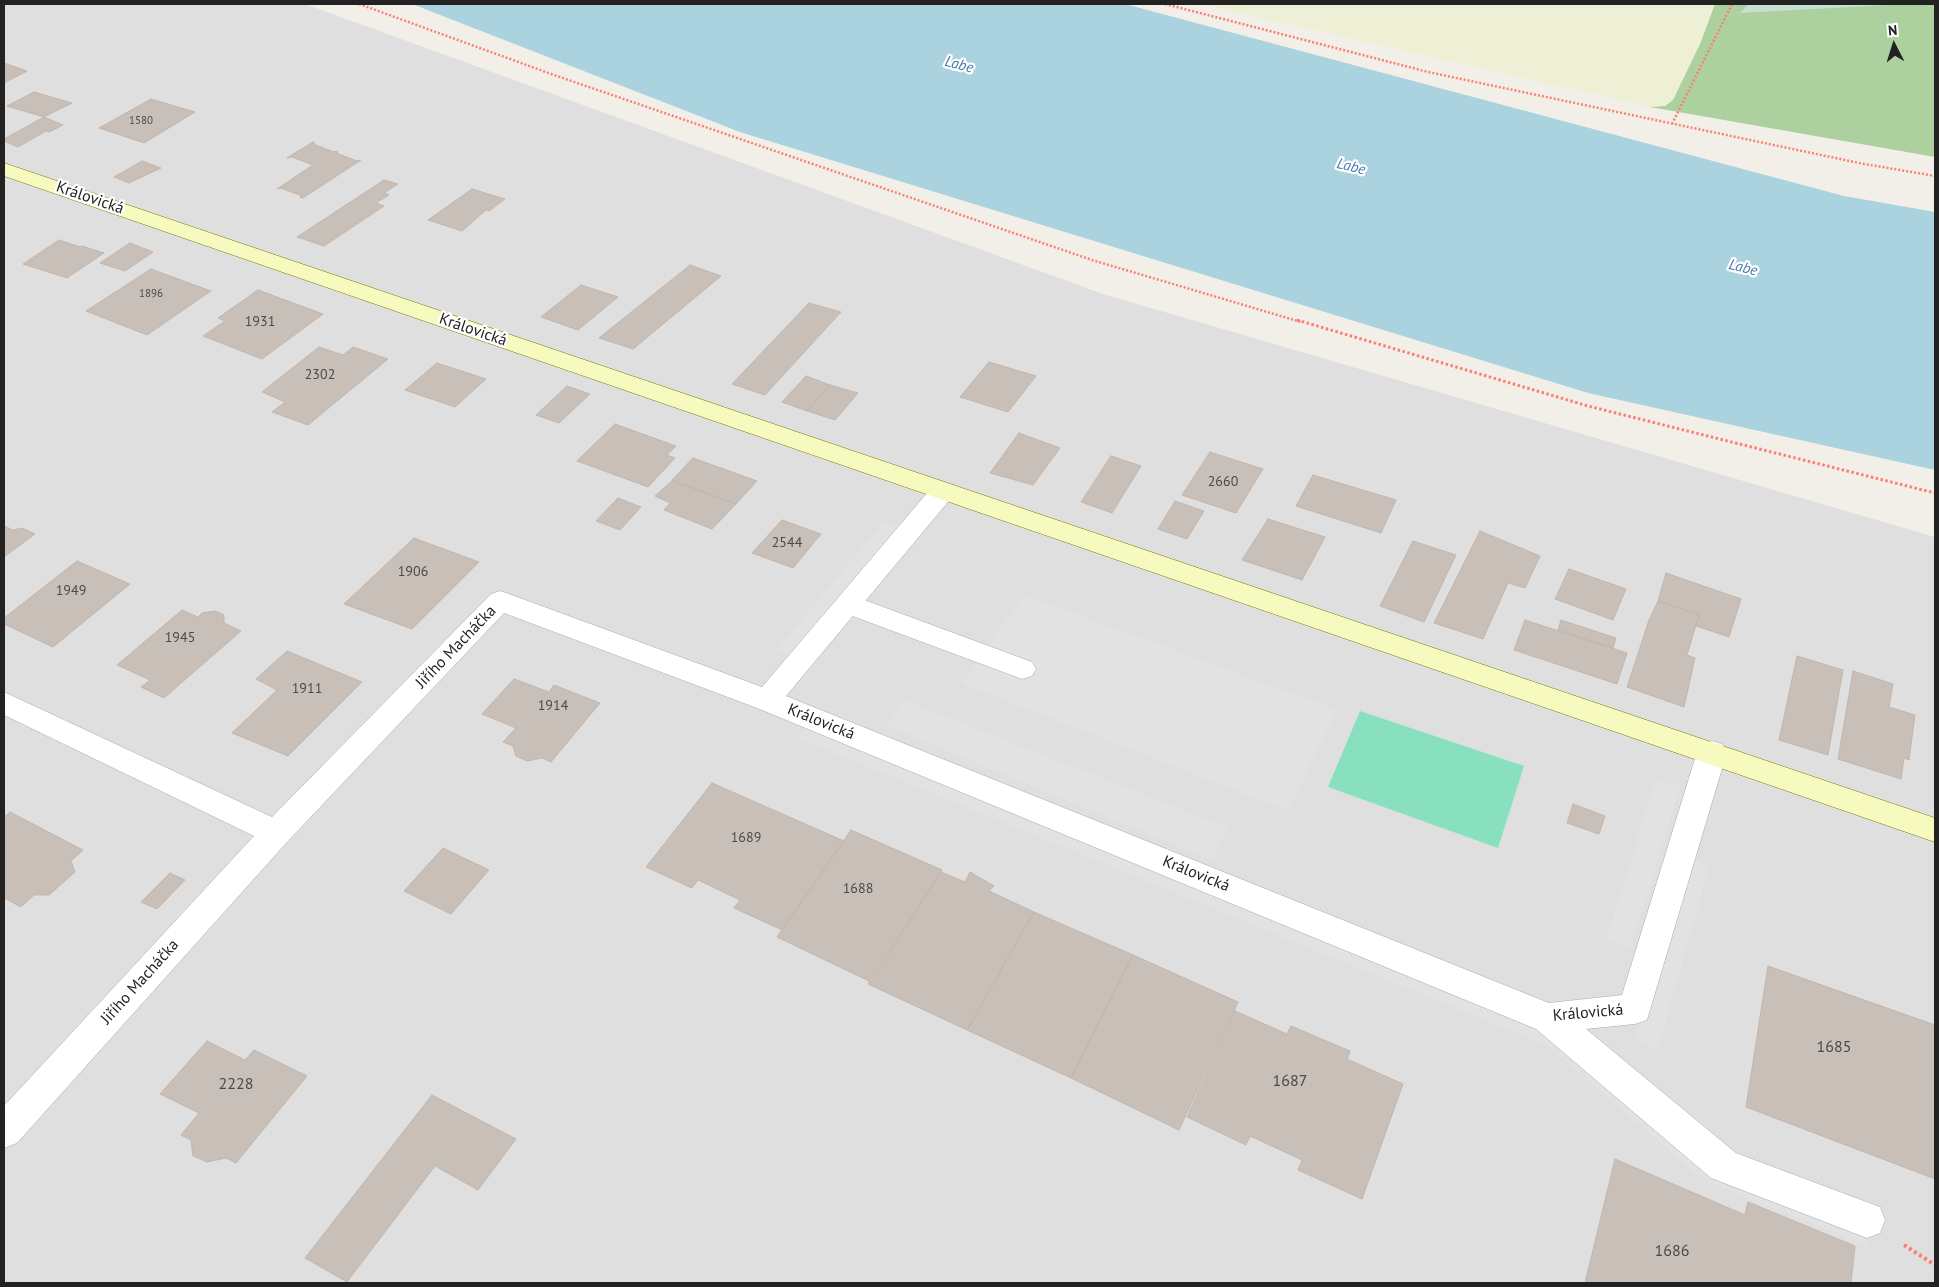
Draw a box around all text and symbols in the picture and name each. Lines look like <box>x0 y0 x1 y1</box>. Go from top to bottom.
north arrow <box>1869 20 1919 70</box>
text: N <box>1887 21 1898 39</box>
water label: Labe <box>943 53 975 77</box>
house number: 1580 <box>129 114 153 128</box>
water label: Labe <box>1335 155 1367 179</box>
street label: Královická <box>54 177 126 219</box>
water label: Labe <box>1727 256 1759 280</box>
house number: 1896 <box>139 287 163 301</box>
street label: Královická <box>437 309 509 351</box>
house number: 1931 <box>245 314 275 330</box>
house number: 2302 <box>305 367 335 383</box>
house number: 2660 <box>1208 474 1238 490</box>
house number: 2544 <box>772 535 802 551</box>
house number: 1906 <box>398 564 428 580</box>
house number: 1949 <box>56 583 86 599</box>
street label: Jiřího Macháčka <box>412 602 500 692</box>
house number: 1945 <box>165 630 195 646</box>
house number: 1911 <box>292 681 322 697</box>
house number: 1914 <box>538 698 568 714</box>
street label: Královická <box>785 700 857 744</box>
house number: 1689 <box>731 830 761 846</box>
street label: Královická <box>1160 852 1232 896</box>
house number: 1688 <box>843 881 873 897</box>
street label: Jiřího Macháčka <box>97 936 183 1028</box>
street label: Královická <box>1552 1000 1624 1026</box>
house number: 1685 <box>1817 1037 1851 1057</box>
house number: 1687 <box>1273 1071 1307 1091</box>
house number: 2228 <box>219 1074 253 1094</box>
house number: 1686 <box>1655 1241 1689 1261</box>

